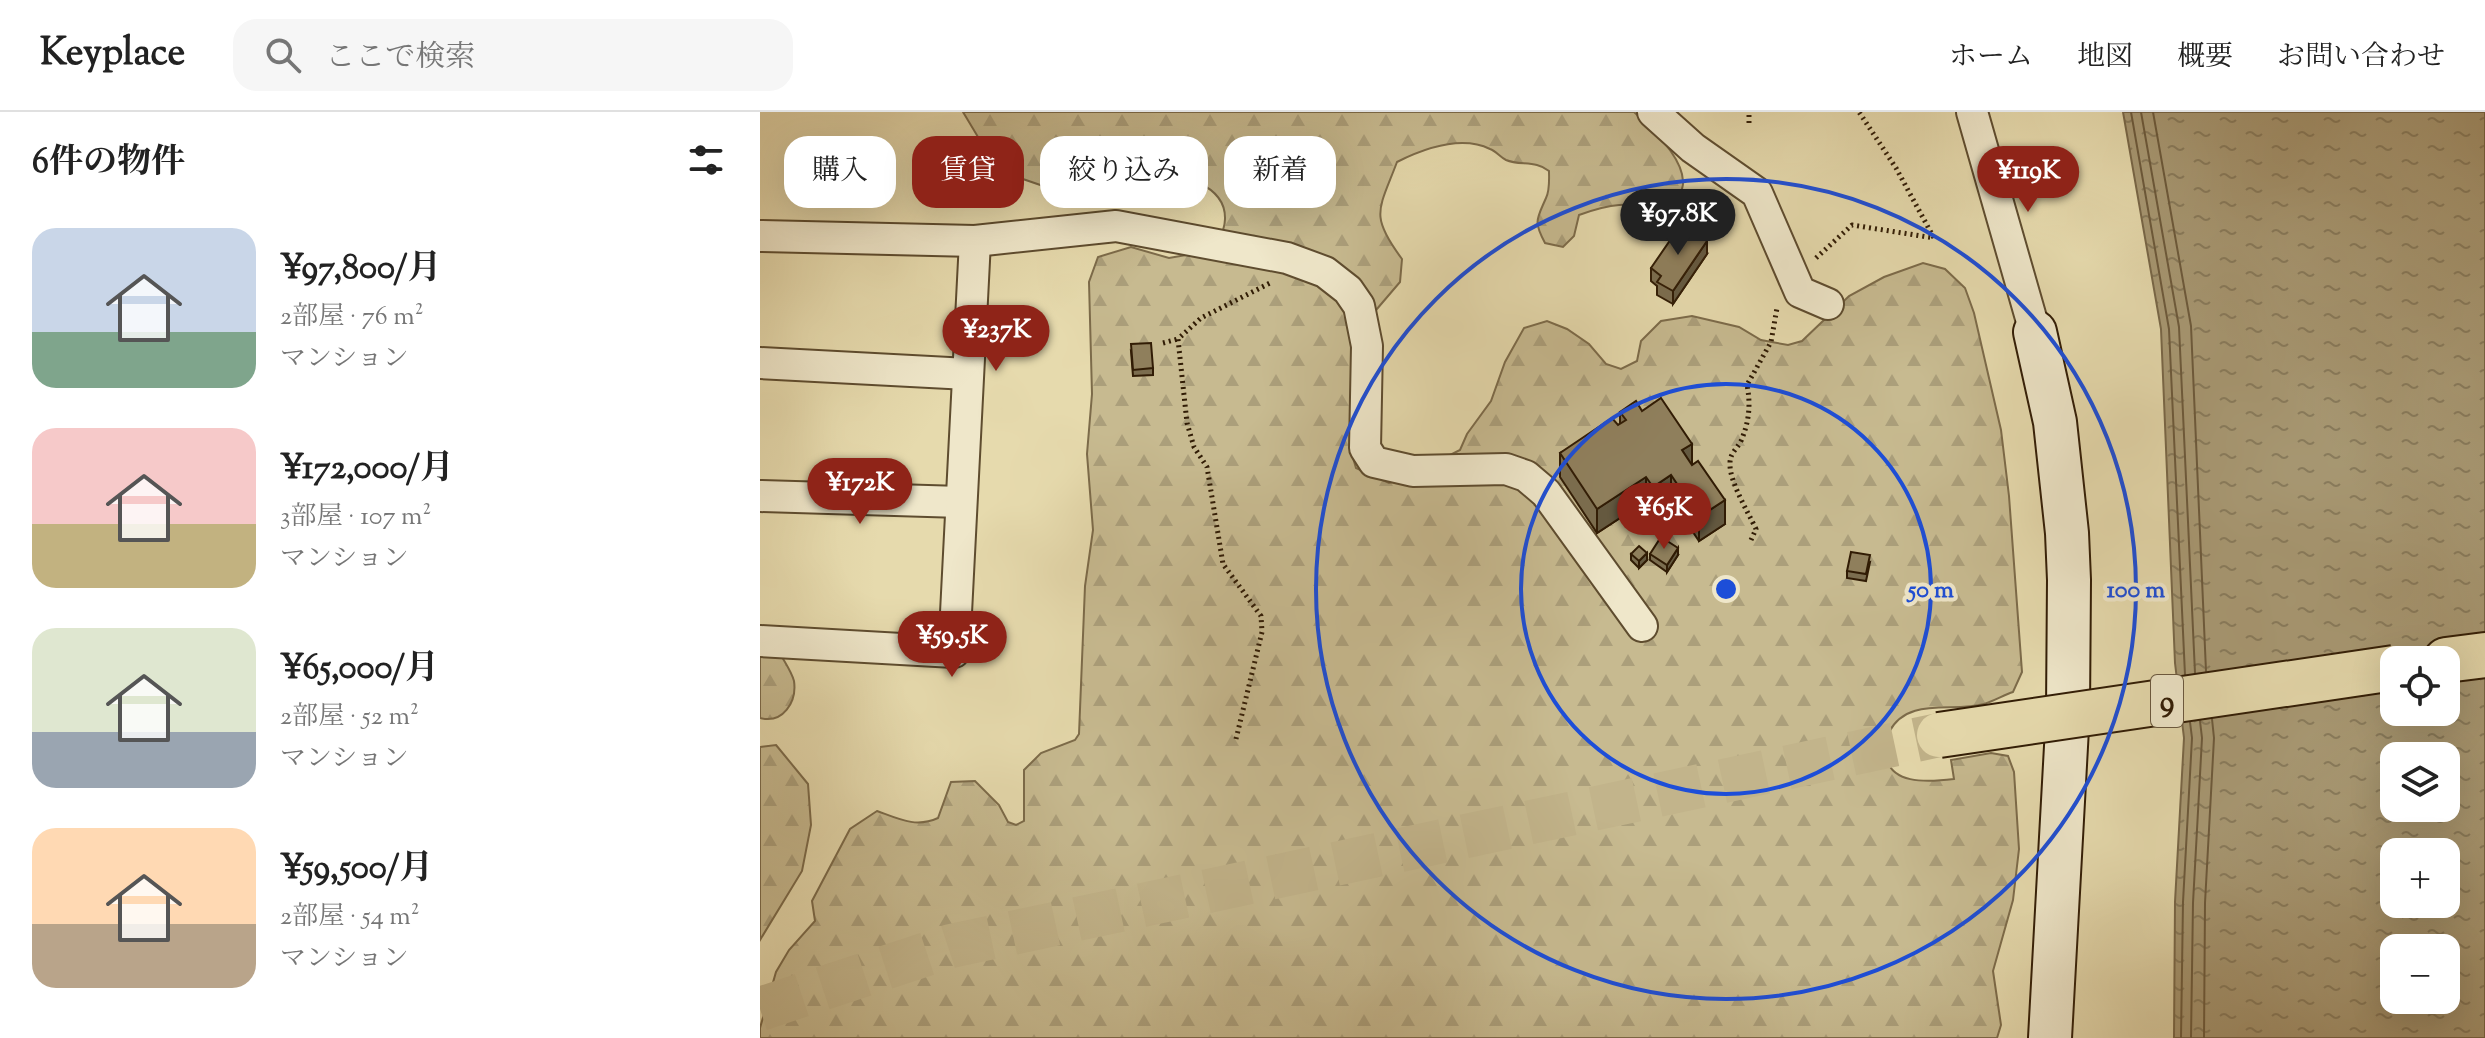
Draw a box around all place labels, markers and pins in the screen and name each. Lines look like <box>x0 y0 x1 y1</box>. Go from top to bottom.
pin: ¥119K <box>1972 146 2084 214</box>
pin: ¥97.8K <box>1613 189 1743 257</box>
pin: ¥237K <box>940 305 1052 373</box>
pin: ¥172K <box>804 458 916 526</box>
pin: ¥65K <box>1617 483 1711 551</box>
centre of rings <box>1712 575 1740 603</box>
pin: ¥59.5K <box>887 611 1017 679</box>

